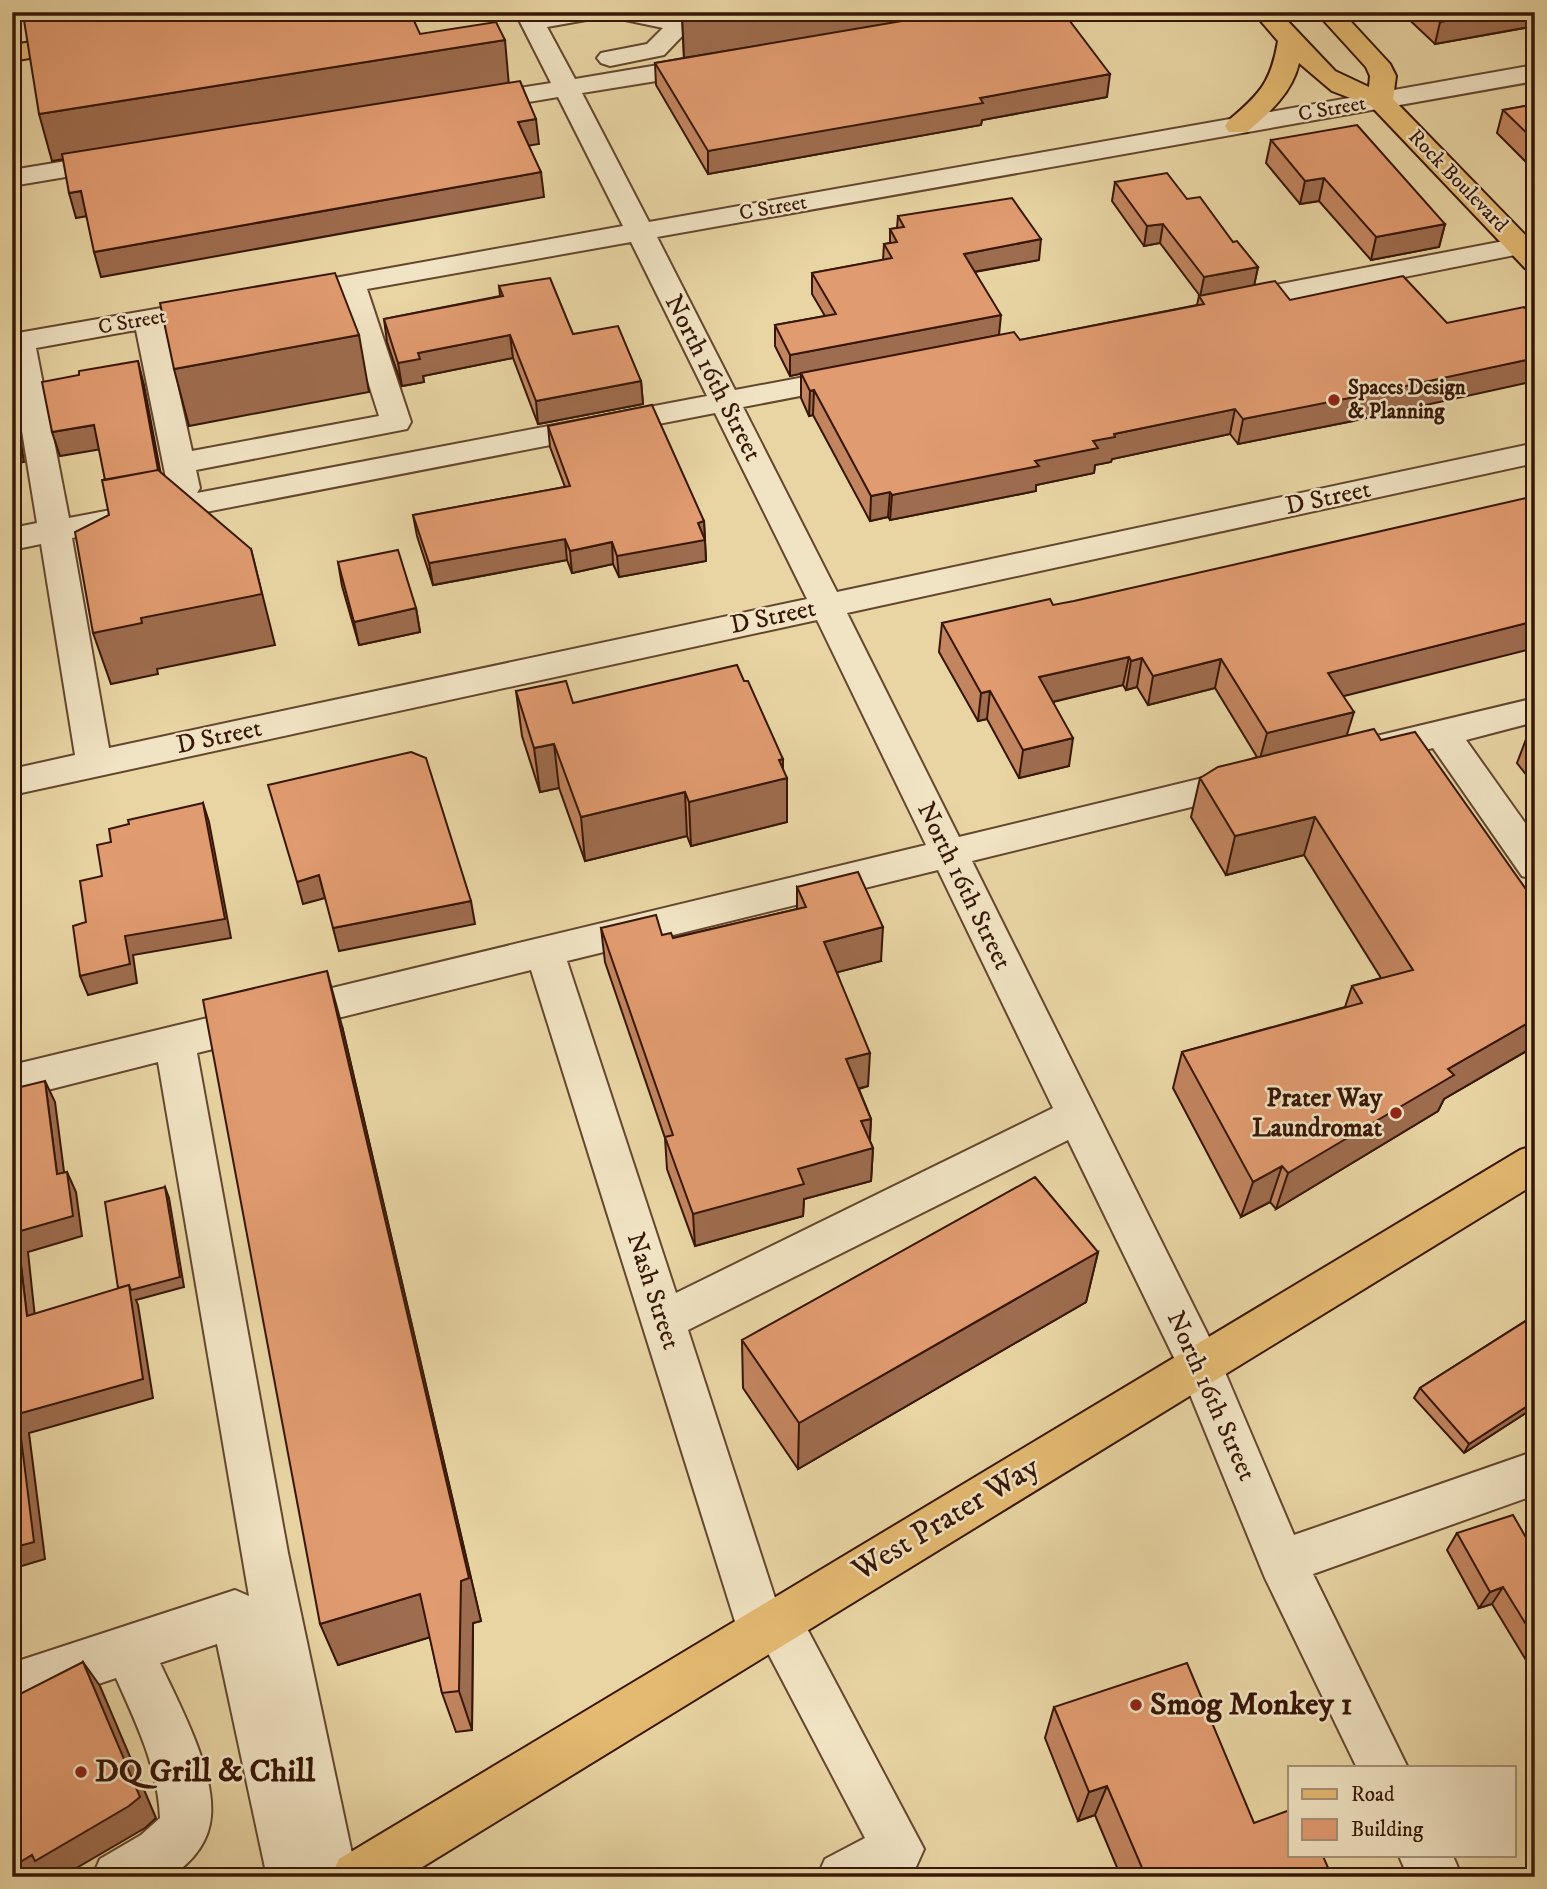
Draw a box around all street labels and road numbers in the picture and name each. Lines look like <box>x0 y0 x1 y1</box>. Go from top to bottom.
street label: C Street <box>1296 90 1368 128</box>
street label: Rock Boulevard <box>1402 124 1514 238</box>
street label: C Street <box>737 189 809 227</box>
street label: North 16th Street <box>657 289 769 467</box>
street label: C Street <box>96 303 168 341</box>
street label: D Street <box>1282 473 1374 523</box>
street label: D Street <box>727 592 819 642</box>
street label: D Street <box>173 712 265 762</box>
street label: North 16th Street <box>909 797 1019 975</box>
street label: Nash Street <box>619 1228 687 1354</box>
street label: North 16th Street <box>1159 1306 1263 1486</box>
street label: West Prater Way <box>844 1447 1048 1591</box>

